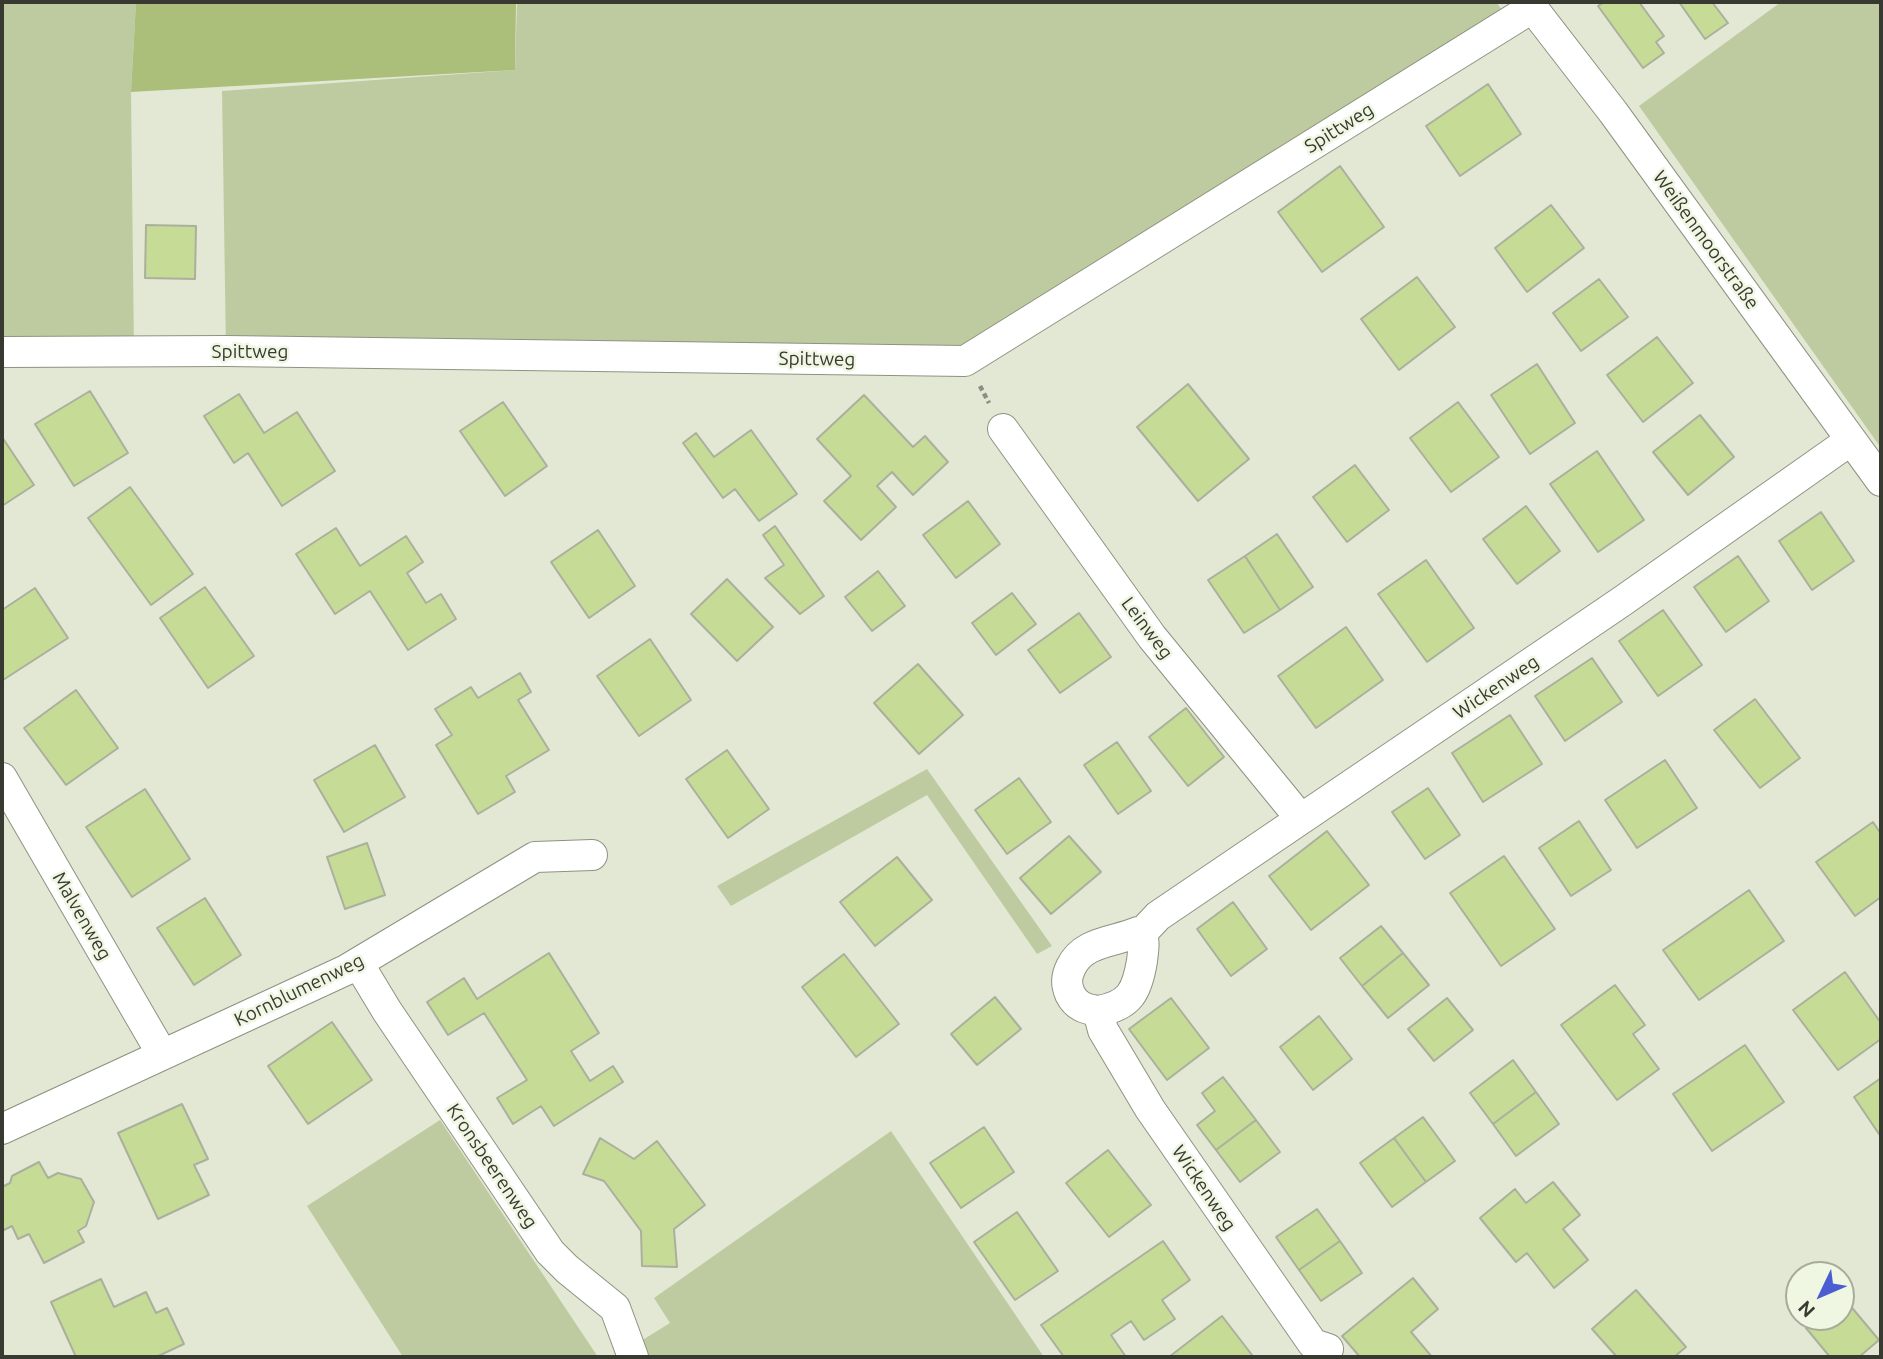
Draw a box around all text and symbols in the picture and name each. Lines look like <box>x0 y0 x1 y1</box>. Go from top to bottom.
street label: Spittweg <box>1300 98 1378 158</box>
street label: Weißenmoorstraße <box>1648 166 1764 314</box>
street label: Spittweg <box>212 341 288 363</box>
street label: Spittweg <box>778 347 856 371</box>
street label: Leinweg <box>1116 592 1178 664</box>
street label: Wickenweg <box>1449 650 1543 724</box>
street label: Malvenweg <box>48 868 116 964</box>
street label: Kornblumenweg <box>231 949 367 1031</box>
street label: Kronsbeerenweg <box>442 1099 542 1233</box>
street label: Wickenweg <box>1167 1141 1241 1235</box>
north arrow <box>1785 1261 1855 1331</box>
text: N <box>1793 1296 1819 1322</box>

